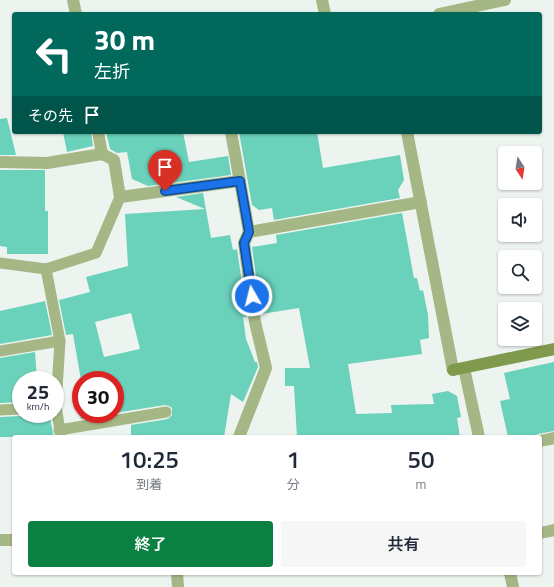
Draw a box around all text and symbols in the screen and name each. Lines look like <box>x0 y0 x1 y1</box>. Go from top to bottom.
text: 30 m <box>94 18 155 61</box>
icon: left <box>28 28 80 80</box>
text: 左折 <box>94 58 130 85</box>
text: その先 <box>28 104 73 127</box>
icon: arrive <box>81 104 103 126</box>
north arrow <box>498 146 542 190</box>
map controls <box>498 146 542 346</box>
pin <box>148 150 182 191</box>
icon: arrive <box>154 156 176 178</box>
button: sound <box>498 198 542 242</box>
button: search <box>498 250 542 294</box>
position arrow <box>231 275 273 317</box>
button: layers <box>498 302 542 346</box>
speed limit sign: 30 <box>72 371 124 423</box>
text: 25 <box>27 376 49 407</box>
text: km/h <box>27 399 49 414</box>
text: 10:25 <box>120 441 179 477</box>
text: 1 <box>287 441 300 477</box>
text: 50 <box>408 441 434 477</box>
text: 到着 <box>136 474 162 494</box>
text: 分 <box>287 474 300 494</box>
text: m <box>416 474 426 494</box>
button: 終了 <box>28 521 273 567</box>
button: 共有 <box>281 521 526 567</box>

